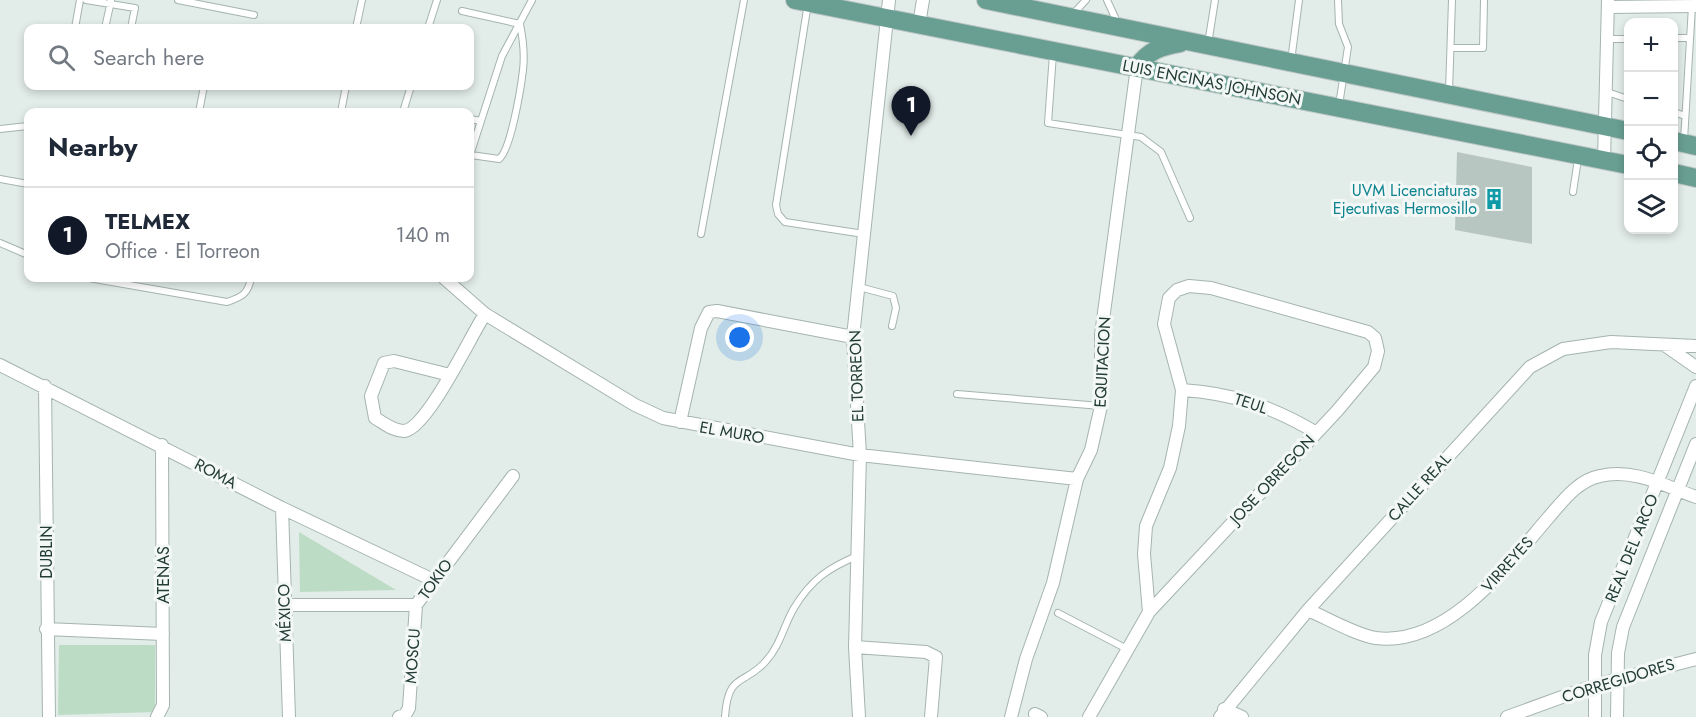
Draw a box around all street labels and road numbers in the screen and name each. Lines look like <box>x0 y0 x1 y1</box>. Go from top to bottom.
street label: LUIS ENCINAS JOHNSON <box>1121 54 1303 111</box>
street label: EQUITACION <box>1089 316 1116 408</box>
street label: EL TORREON <box>843 330 870 422</box>
street label: TEUL <box>1231 387 1271 420</box>
street label: EL MURO <box>698 415 766 449</box>
street label: JOSE OBREGON <box>1223 429 1320 531</box>
street label: CALLE REAL <box>1382 448 1457 527</box>
street label: ROMA <box>190 453 241 494</box>
street label: REAL DEL ARCO <box>1599 491 1664 606</box>
street label: DUBLIN <box>35 525 58 579</box>
street label: VIRREYES <box>1476 531 1539 597</box>
street label: ATENAS <box>152 546 175 604</box>
street label: TOKIO <box>413 554 458 604</box>
street label: MÉXICO <box>272 584 297 642</box>
street label: MOSCU <box>399 628 426 684</box>
street label: CORREGIDORES <box>1559 652 1678 709</box>

